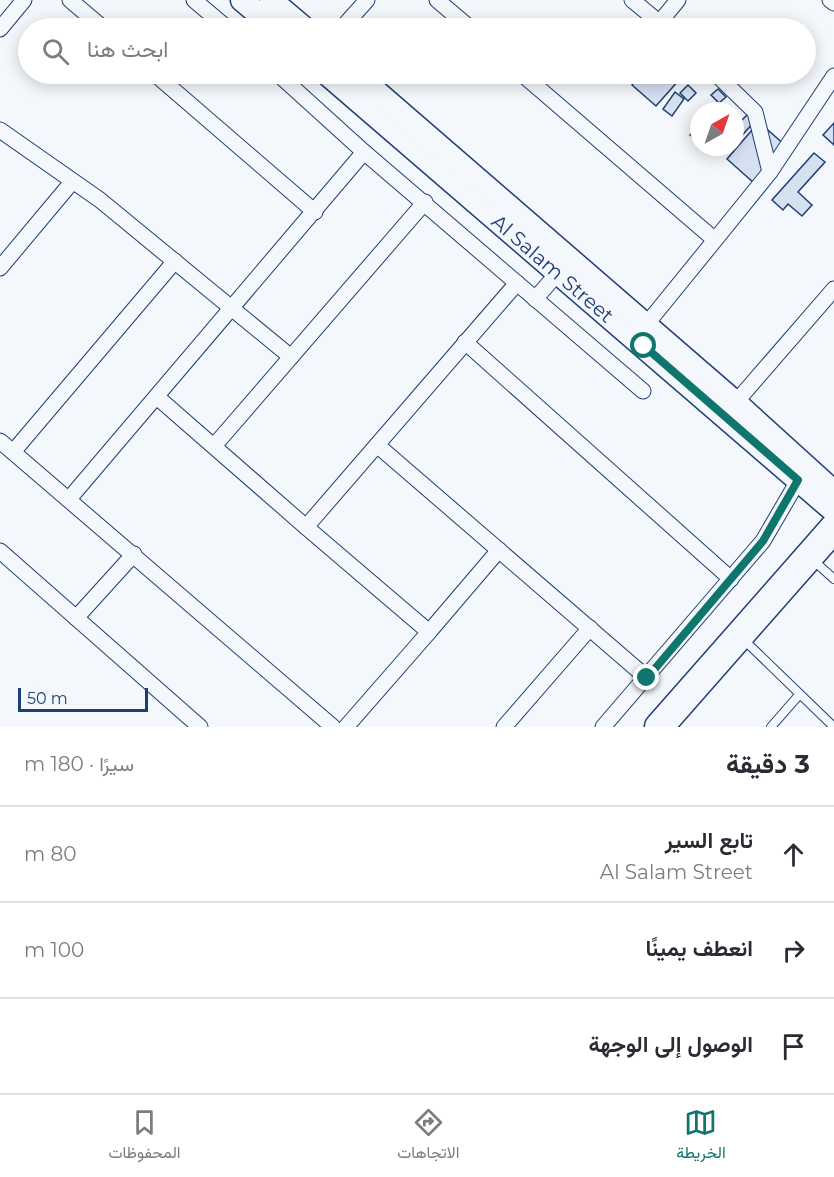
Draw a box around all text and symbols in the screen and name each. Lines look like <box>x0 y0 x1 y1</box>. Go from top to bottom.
search box <box>18 18 816 84</box>
icon: search <box>39 35 72 68</box>
text: ابحث هنا <box>87 36 168 63</box>
north arrow <box>690 102 744 156</box>
street label: Al Salam Street <box>487 209 619 328</box>
route start <box>630 332 656 358</box>
route end <box>633 664 659 690</box>
scale bar <box>18 685 148 712</box>
text: 50 m <box>27 689 68 708</box>
text: 3 دقيقة <box>726 748 810 780</box>
text: سيرًا · 180 m <box>24 752 134 776</box>
text: تابع السير <box>665 827 753 854</box>
icon: ahead <box>777 838 810 871</box>
text: 80 m <box>24 842 76 866</box>
text: Al Salam Street <box>600 860 753 884</box>
icon: right <box>777 934 810 967</box>
text: انعطف يمينًا <box>645 935 753 962</box>
text: 100 m <box>24 938 84 962</box>
icon: arrive <box>777 1030 810 1063</box>
text: الوصول إلى الوجهة <box>588 1031 753 1058</box>
tab: المحفوظات <box>108 1106 181 1167</box>
tab: الاتجاهات <box>397 1106 459 1167</box>
tab: الخريطة <box>676 1106 726 1167</box>

